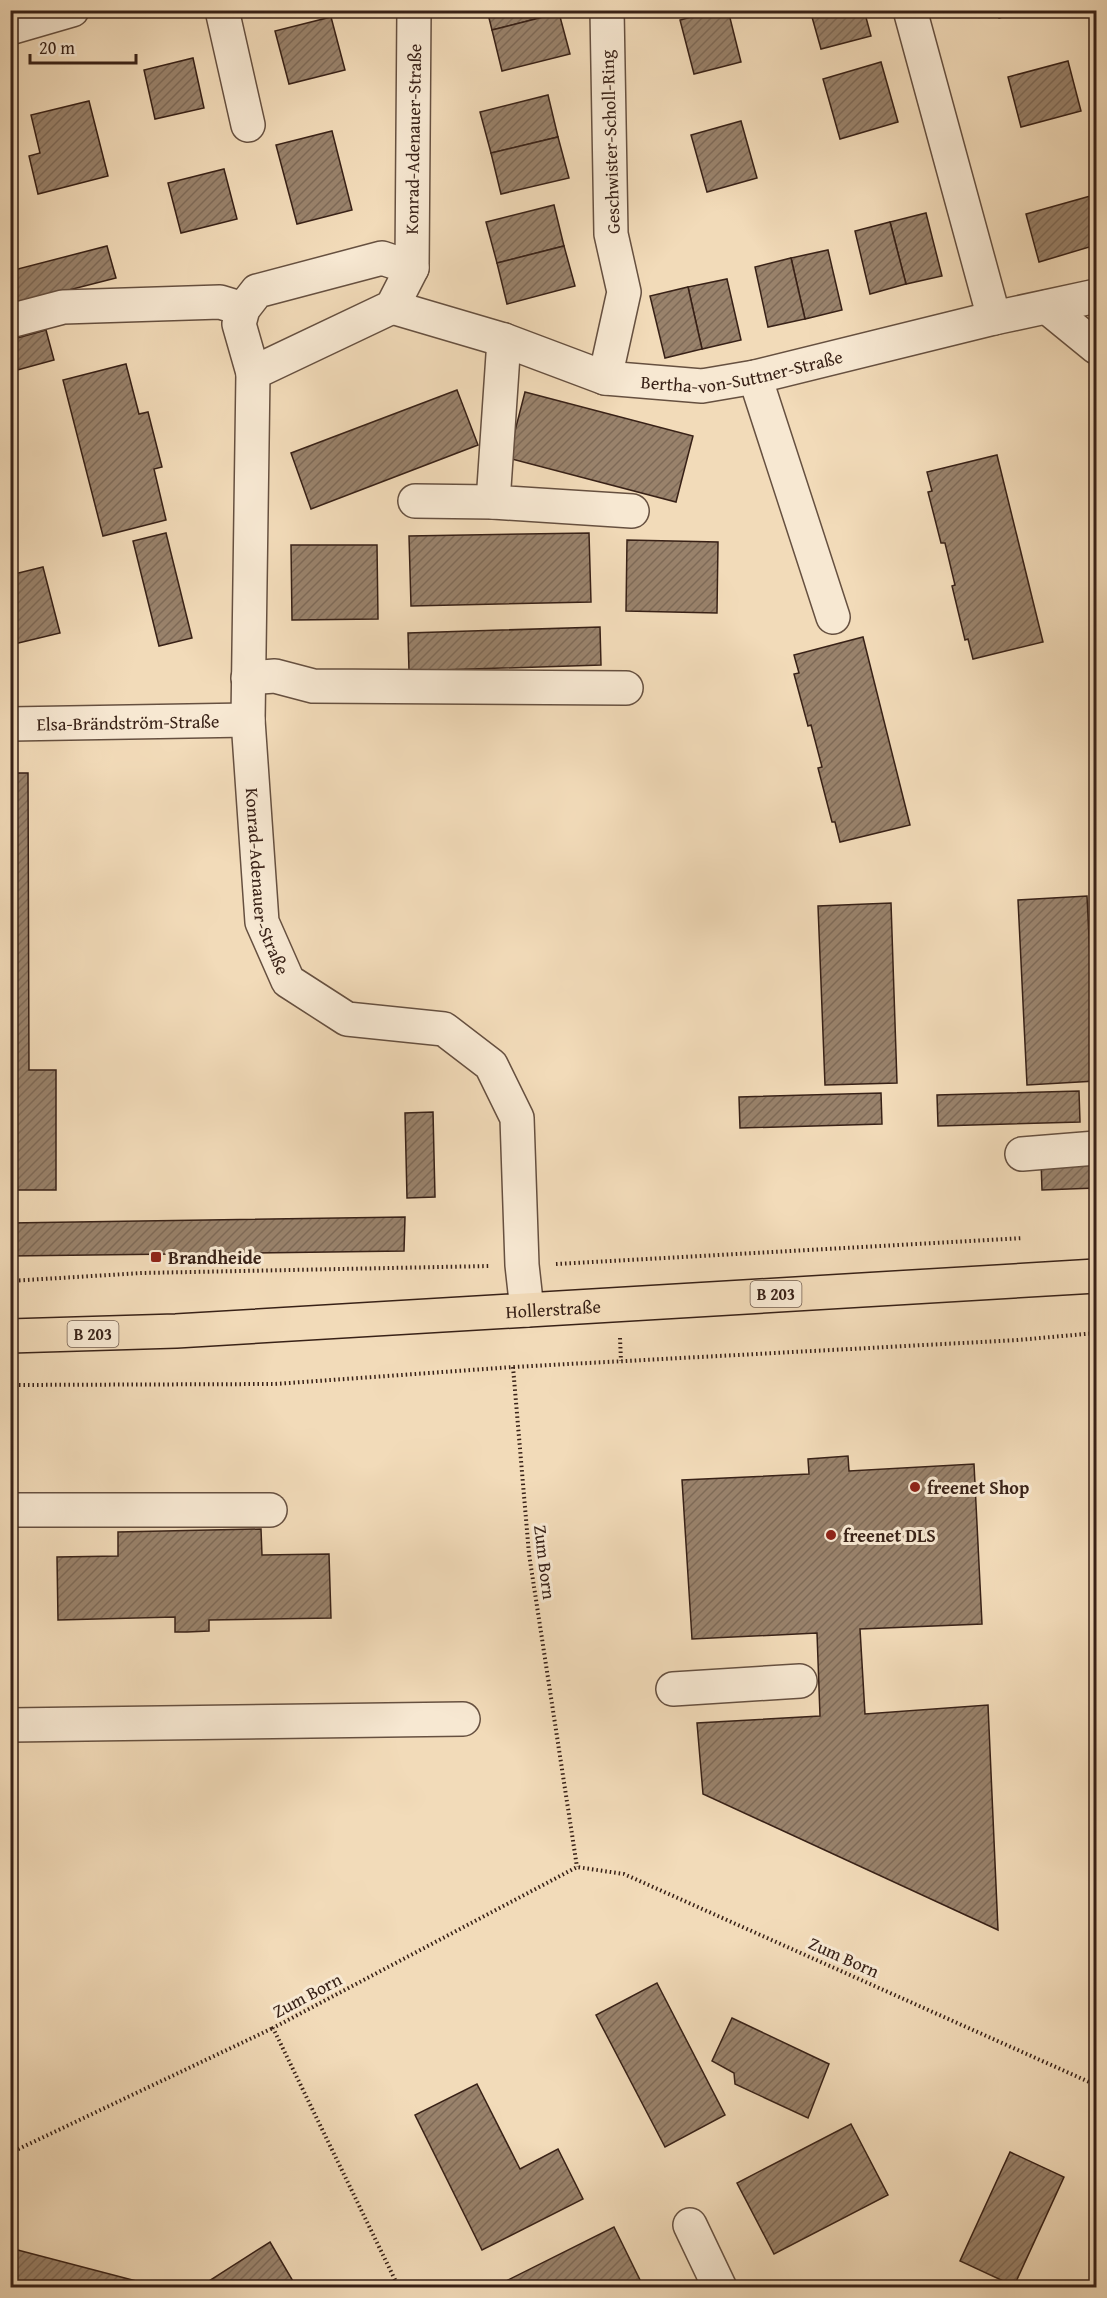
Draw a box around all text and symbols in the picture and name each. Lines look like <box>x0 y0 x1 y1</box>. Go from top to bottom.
scale bar <box>30 27 136 65</box>
text: 20 m <box>39 34 75 61</box>
street label: Konrad-Adenauer-Straße <box>398 43 428 235</box>
street label: Geschwister-Scholl-Ring <box>593 50 627 234</box>
street label: Bertha-von-Suttner-Straße <box>640 342 845 400</box>
street label: Elsa-Brändström-Straße <box>36 707 220 737</box>
street label: Konrad-Adenauer-Straße <box>239 787 297 979</box>
place label: Brandheide <box>168 1244 262 1271</box>
marker: Brandheide <box>149 1250 163 1264</box>
road number: B 203 <box>750 1281 802 1307</box>
street label: Hollerstraße <box>505 1292 602 1325</box>
road number: B 203 <box>68 1321 118 1347</box>
place label: freenet Shop <box>927 1474 1029 1501</box>
marker: freenet Shop <box>908 1480 922 1494</box>
place label: freenet DLS <box>843 1522 936 1549</box>
street label: Zum Born <box>527 1523 563 1601</box>
marker: freenet DLS <box>824 1528 838 1542</box>
street label: Zum Born <box>804 1929 884 1985</box>
street label: Zum Born <box>268 1966 346 2024</box>

